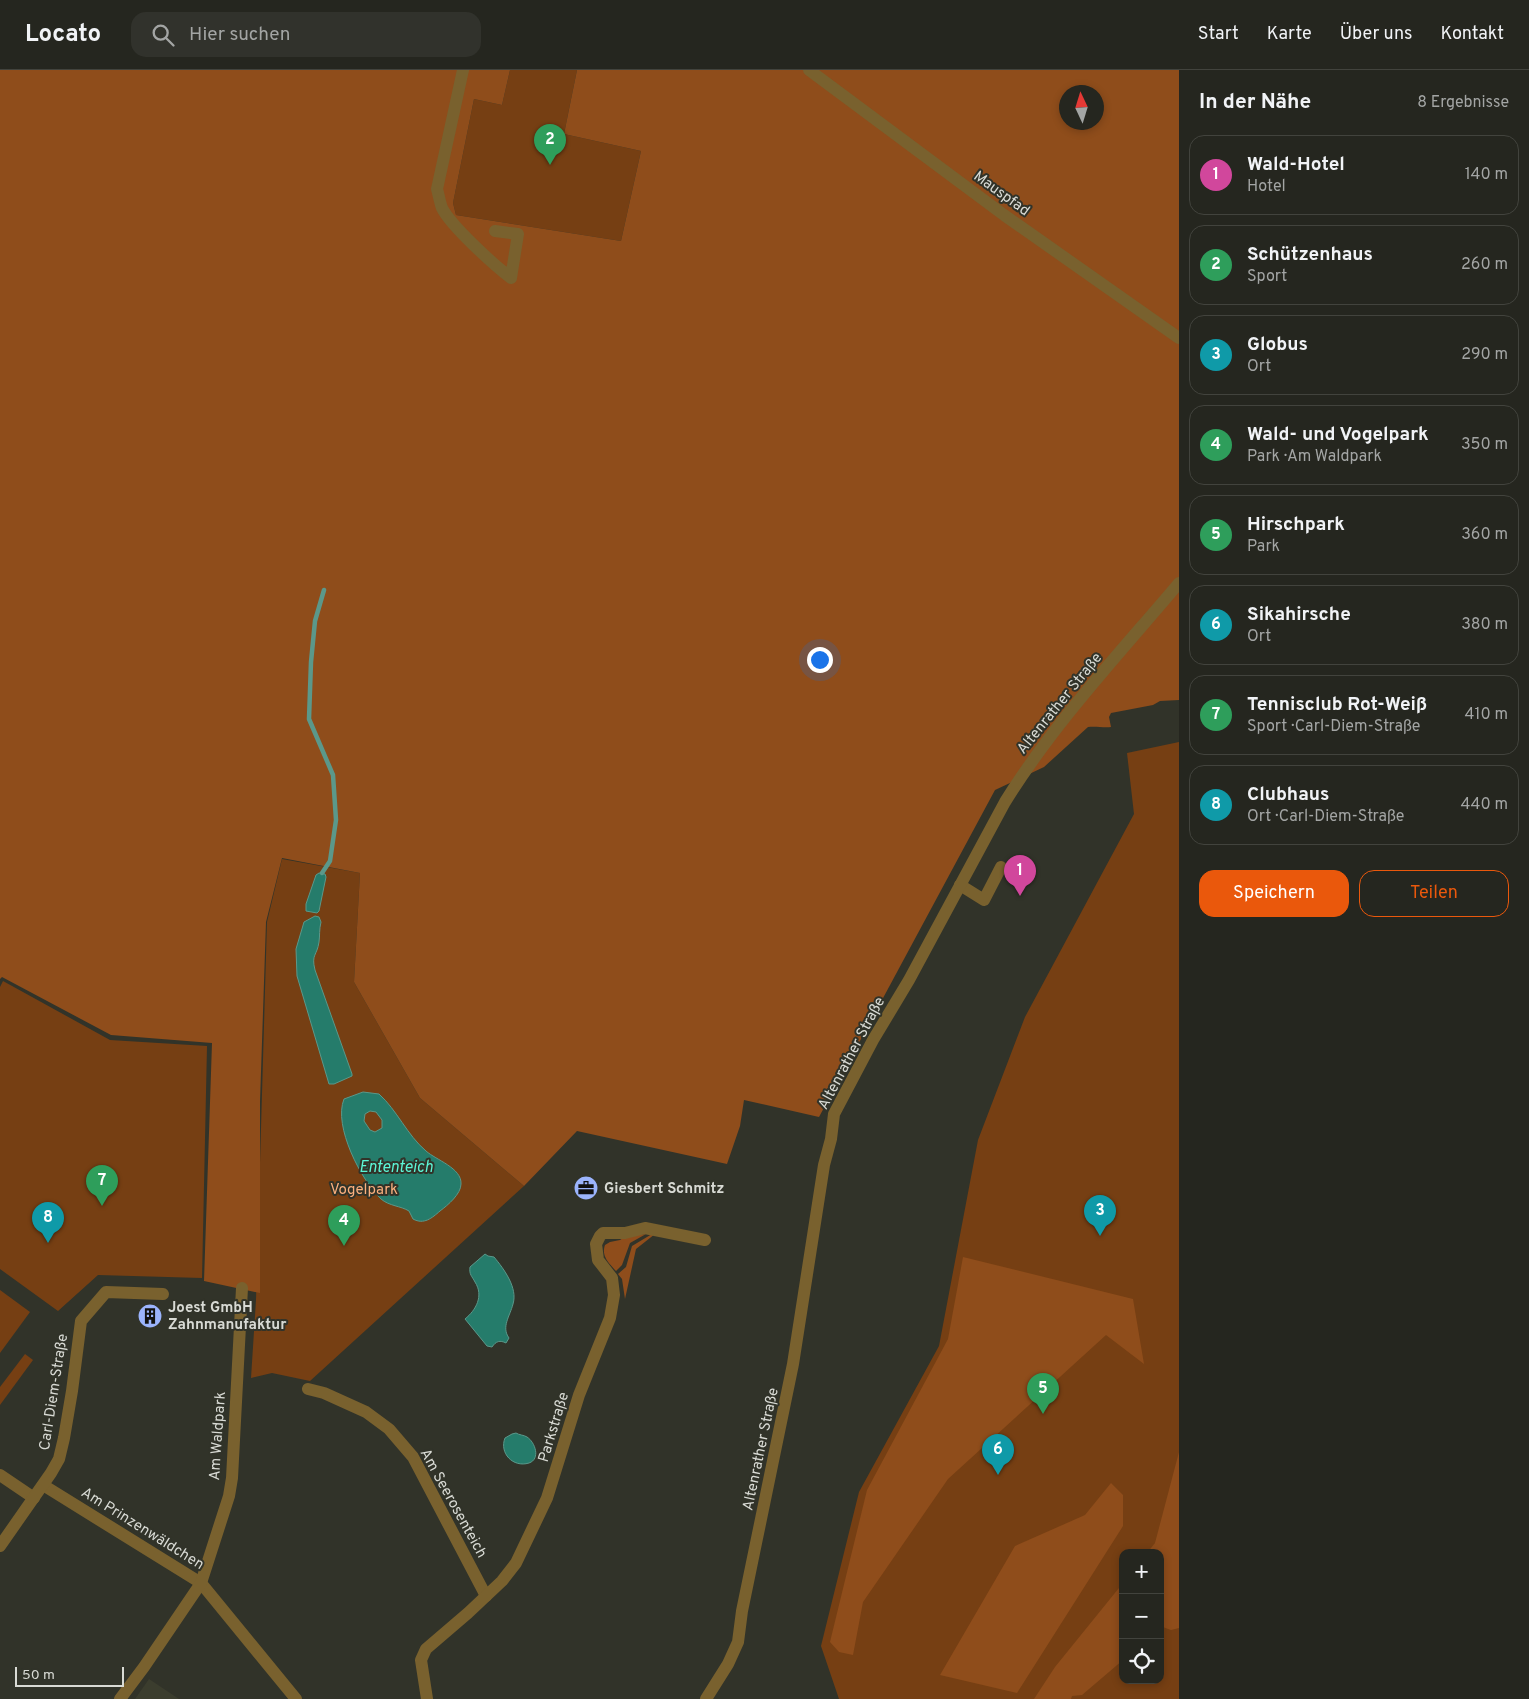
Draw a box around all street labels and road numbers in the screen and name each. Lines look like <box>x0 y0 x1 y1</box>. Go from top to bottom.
street label: Mauspfad <box>969 167 1033 221</box>
street label: Altenrather Straße <box>1013 649 1107 758</box>
street label: Altenrather Straße <box>815 994 890 1113</box>
street label: Carl-Diem-Straße <box>36 1333 73 1452</box>
street label: Altenrather Straße <box>739 1386 784 1512</box>
street label: Parkstraße <box>535 1390 574 1465</box>
street label: Am Waldpark <box>206 1391 231 1481</box>
street label: Am Seerosenteich <box>415 1446 491 1562</box>
street label: Am Prinzenwäldchen <box>77 1484 207 1575</box>

